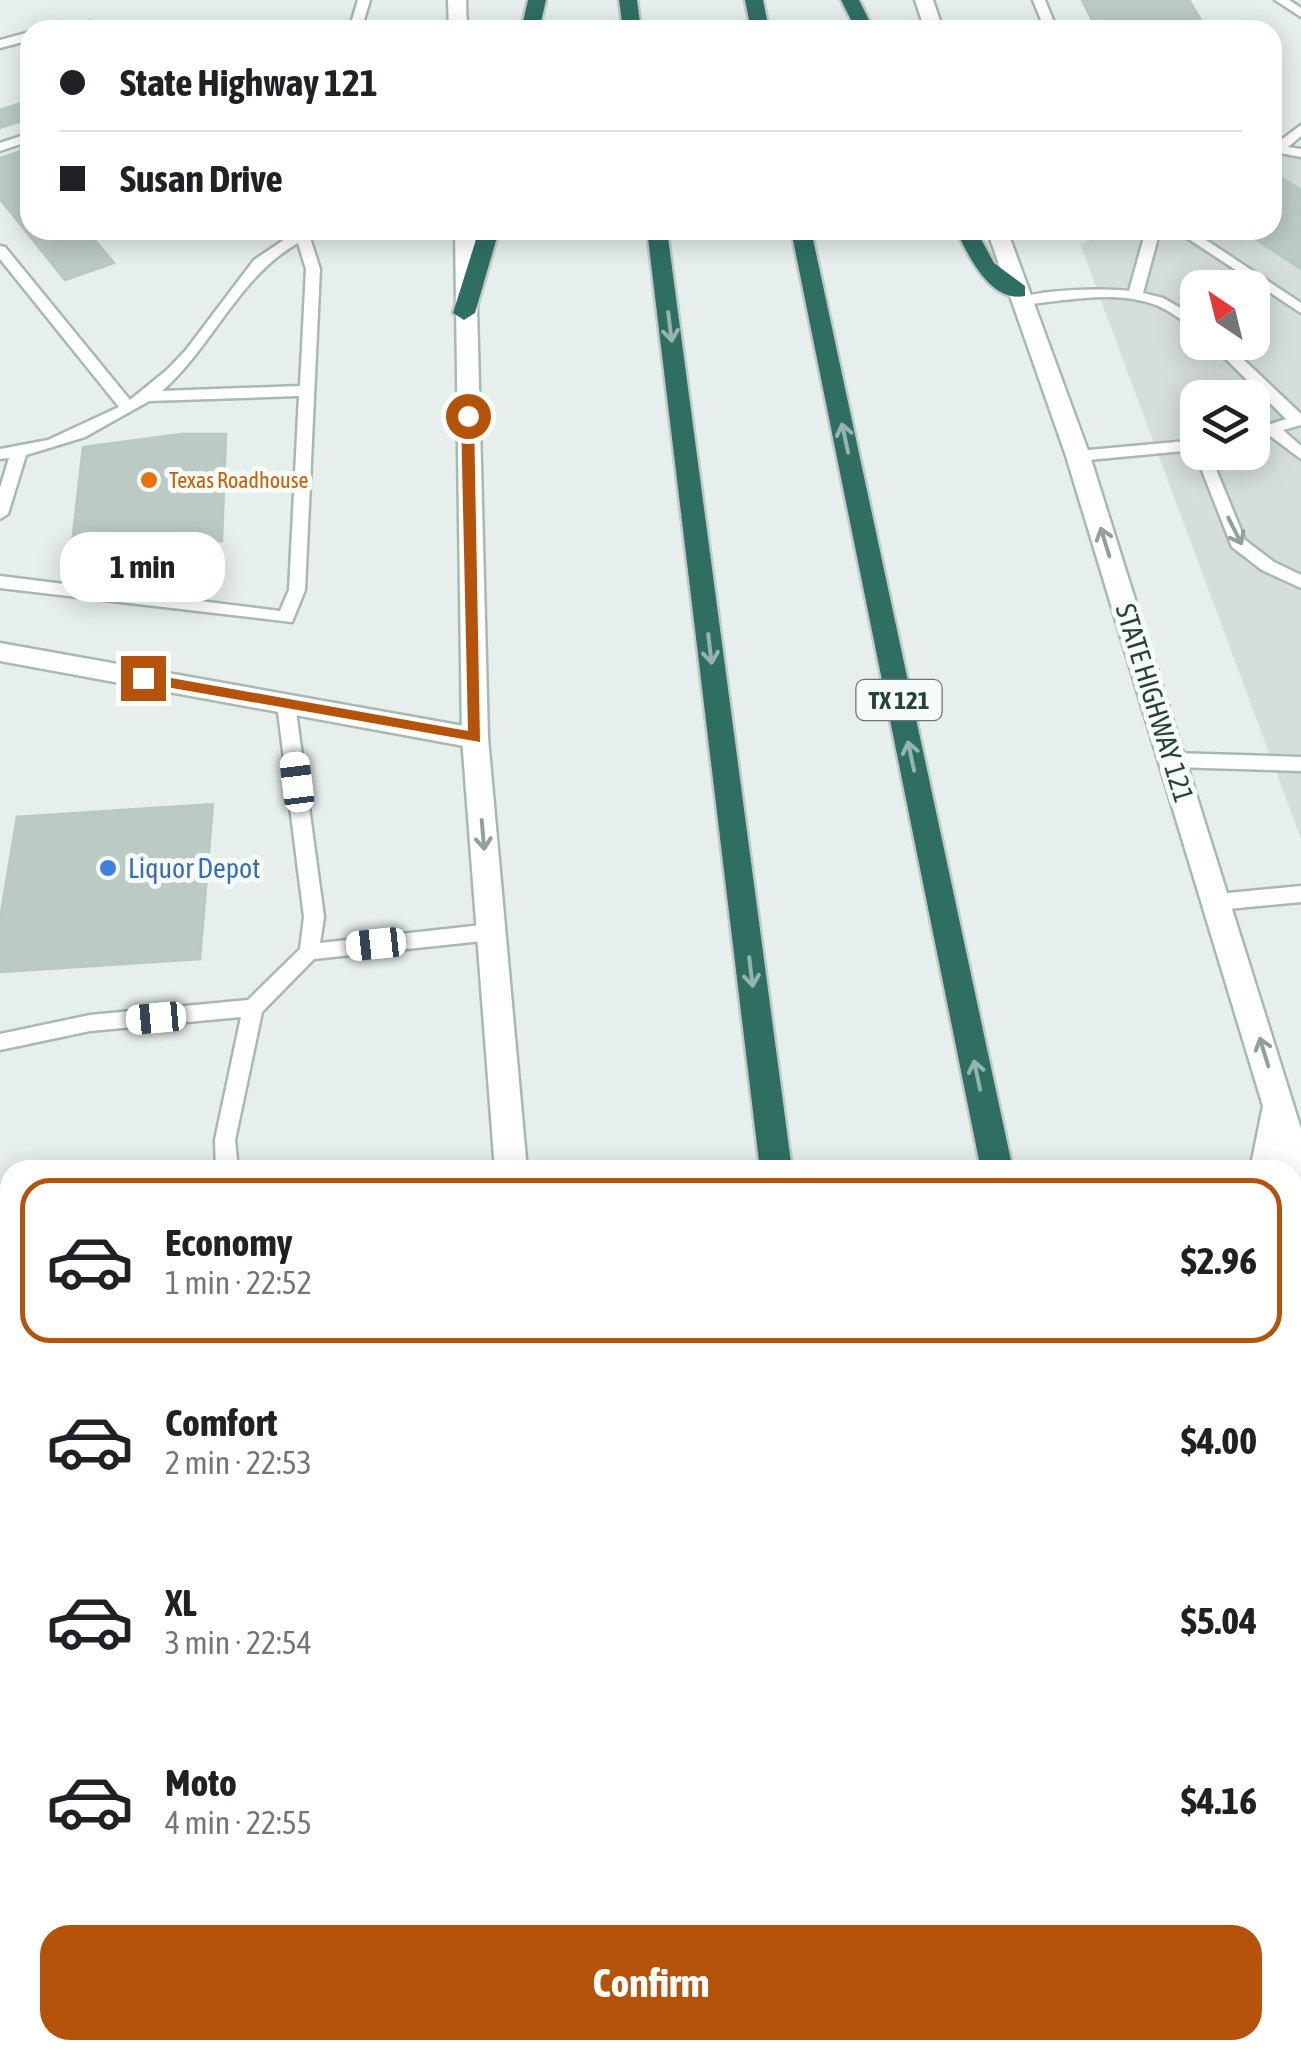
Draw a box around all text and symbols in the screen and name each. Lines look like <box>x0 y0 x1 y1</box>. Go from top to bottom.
text: State Highway 121 <box>120 61 378 104</box>
text: Susan Drive <box>120 157 283 200</box>
north arrow <box>1180 270 1270 360</box>
map controls <box>1180 270 1270 470</box>
one-way arrow <box>661 310 679 342</box>
button: layers <box>1180 380 1270 470</box>
route start <box>446 394 491 439</box>
one-way arrow <box>834 423 853 455</box>
place label: Texas Roadhouse <box>169 467 308 493</box>
marker: Texas Roadhouse <box>138 469 160 491</box>
one-way arrow <box>1226 516 1245 545</box>
one-way arrow <box>1094 526 1112 558</box>
callout: 1 min <box>61 533 226 603</box>
text: 1 min <box>110 548 175 585</box>
street label: STATE HIGHWAY 121 <box>1110 600 1200 806</box>
one-way arrow <box>702 633 720 665</box>
route end <box>121 656 166 701</box>
road number: TX 121 <box>856 680 942 720</box>
one-way arrow <box>900 741 919 773</box>
car <box>278 750 316 814</box>
one-way arrow <box>474 818 493 851</box>
place label: Liquor Depot <box>128 852 260 884</box>
marker: Liquor Depot <box>97 857 119 879</box>
car <box>345 926 407 962</box>
one-way arrow <box>742 955 761 987</box>
car <box>125 1000 187 1036</box>
one-way arrow <box>1254 1037 1272 1069</box>
one-way arrow <box>966 1059 985 1091</box>
icon: car <box>45 1216 135 1306</box>
text: Economy <box>165 1221 292 1264</box>
text: $2.96 <box>1181 1239 1257 1282</box>
text: 1 min · 22:52 <box>165 1264 312 1301</box>
icon: car <box>45 1396 135 1486</box>
text: Comfort <box>165 1401 277 1444</box>
text: $4.00 <box>1181 1419 1257 1462</box>
text: 2 min · 22:53 <box>165 1444 312 1481</box>
icon: car <box>45 1576 135 1666</box>
text: XL <box>165 1581 197 1624</box>
text: $5.04 <box>1181 1599 1257 1642</box>
text: 3 min · 22:54 <box>165 1624 312 1661</box>
icon: car <box>45 1756 135 1846</box>
text: Moto <box>165 1761 237 1804</box>
text: $4.16 <box>1181 1779 1257 1822</box>
text: 4 min · 22:55 <box>165 1804 312 1841</box>
button: Confirm <box>40 1925 1262 2040</box>

